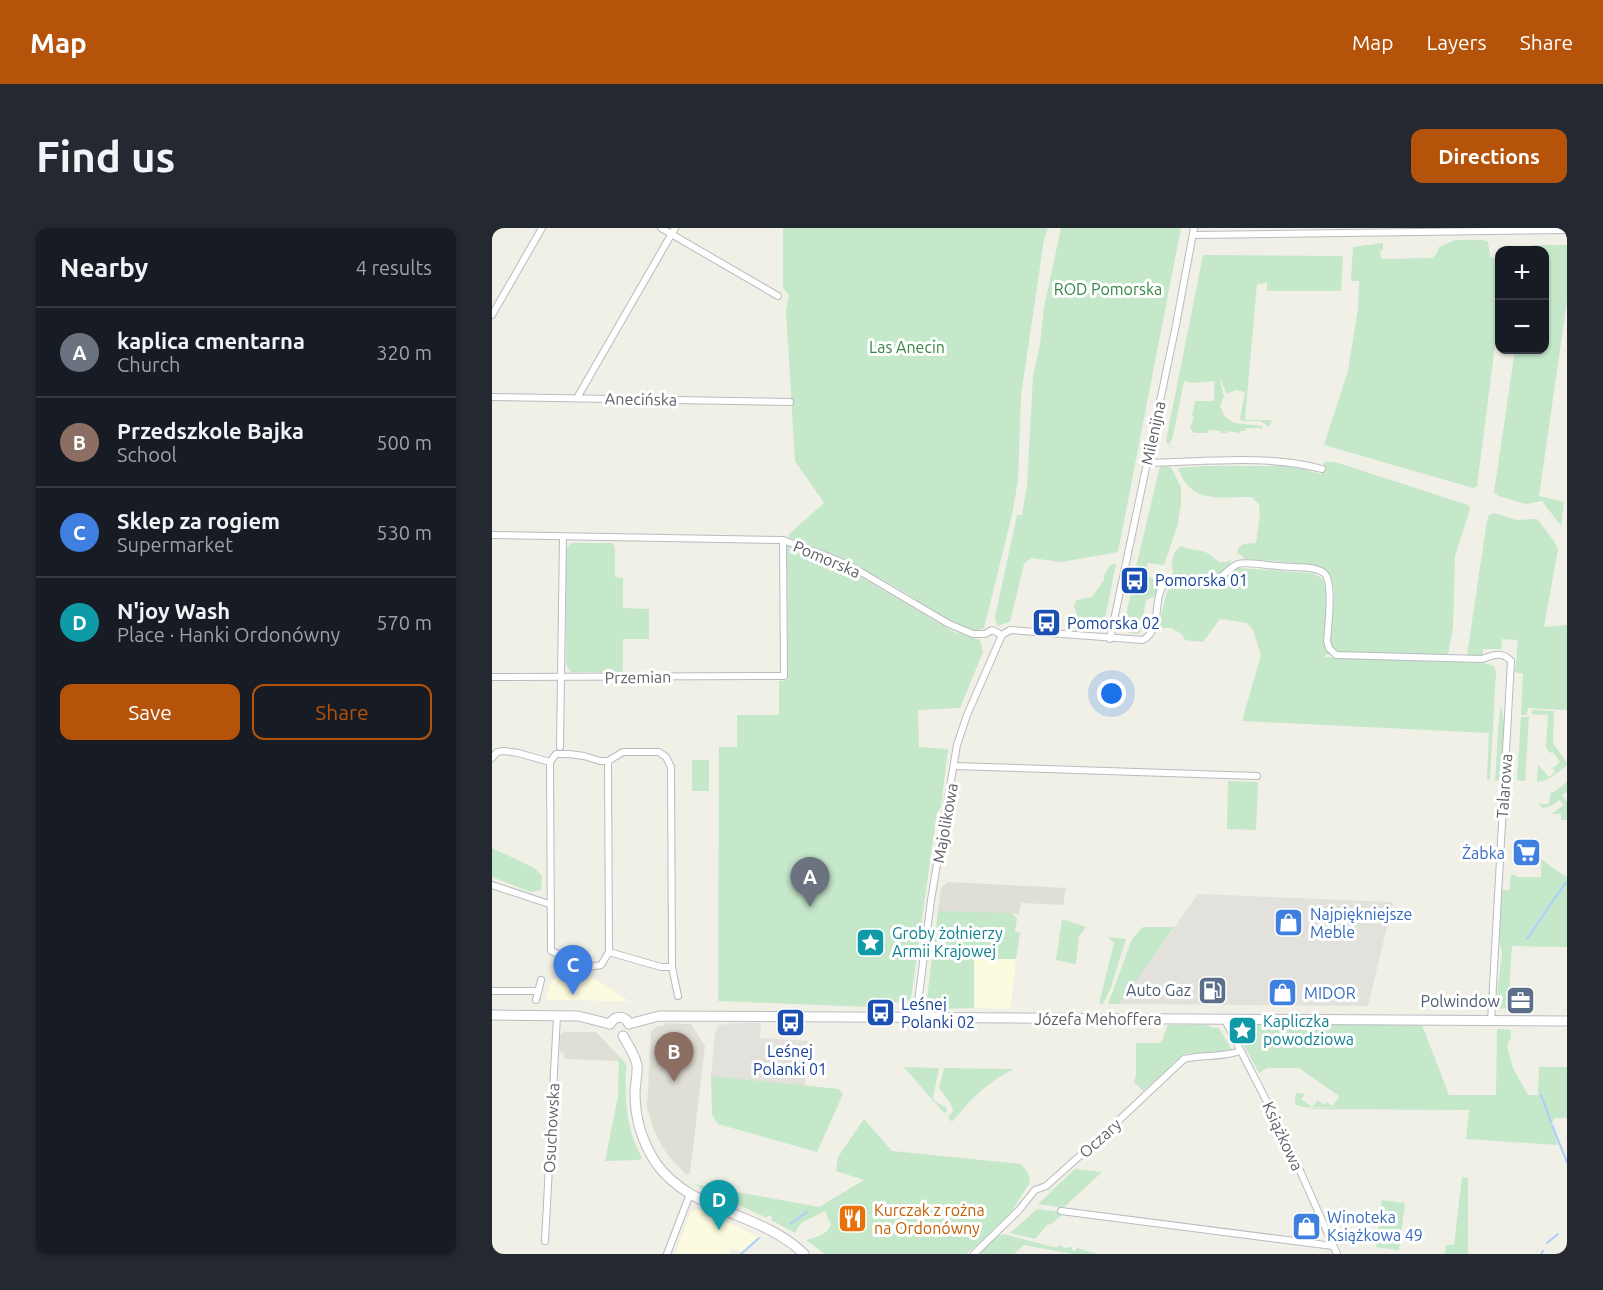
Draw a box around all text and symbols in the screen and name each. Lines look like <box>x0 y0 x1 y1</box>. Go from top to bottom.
text: Map <box>30 27 87 58</box>
text: Map <box>1352 30 1393 54</box>
text: Layers <box>1426 30 1487 54</box>
text: Share <box>1520 30 1573 54</box>
button: Directions <box>1411 129 1567 183</box>
text: Find us <box>36 133 175 180</box>
map controls <box>1495 246 1549 354</box>
button: + <box>1495 246 1549 300</box>
text: Nearby <box>60 253 148 282</box>
text: 4 results <box>356 256 432 279</box>
park label: ROD Pomorska <box>1054 280 1162 298</box>
button: − <box>1495 300 1549 354</box>
text: kaplica cmentarna <box>117 328 305 353</box>
park label: Las Anecin <box>869 338 945 356</box>
text: A <box>72 341 87 364</box>
text: 320 m <box>376 341 432 364</box>
text: Church <box>117 353 180 376</box>
street label: Anecińska <box>605 389 677 409</box>
street label: Milenijna <box>1137 399 1169 467</box>
text: Przedszkole Bajka <box>117 418 304 443</box>
text: B <box>73 431 86 454</box>
text: 500 m <box>376 431 432 454</box>
text: School <box>117 443 177 466</box>
text: Sklep za rogiem <box>117 508 280 533</box>
text: C <box>73 521 86 544</box>
text: 530 m <box>376 521 432 544</box>
text: Supermarket <box>117 533 233 556</box>
street label: Pomorska <box>791 537 863 581</box>
bus stop icon: Pomorska 01 <box>1118 564 1150 596</box>
place label: Pomorska 01 <box>1155 571 1248 589</box>
text: N'joy Wash <box>117 598 230 623</box>
bus stop icon: Pomorska 02 <box>1030 607 1062 639</box>
text: D <box>72 611 87 634</box>
text: 570 m <box>376 611 432 634</box>
place label: Pomorska 02 <box>1067 614 1160 632</box>
text: Place · Hanki Ordonówny <box>117 623 340 646</box>
street label: Przemian <box>604 667 672 687</box>
your location <box>1097 679 1126 708</box>
button: Save <box>60 684 240 740</box>
button: Share <box>252 684 432 740</box>
street label: Talarowa <box>1493 753 1515 819</box>
street label: Majolikowa <box>929 781 961 865</box>
supermarket icon: Żabka <box>1510 837 1542 869</box>
place label: Żabka <box>1462 844 1505 862</box>
pin: A <box>790 858 830 907</box>
place label: Najpiękniejsze Meble <box>1310 905 1412 941</box>
shop icon: Najpiękniejsze Meble <box>1273 907 1305 939</box>
place label: Groby żołnierzy Armii Krajowej <box>892 924 1003 960</box>
place icon: Groby żołnierzy Armii Krajowej <box>855 926 887 958</box>
pin: C <box>554 946 592 995</box>
fuel station icon: Auto Gaz <box>1196 974 1228 1006</box>
shop icon: MIDOR <box>1267 977 1299 1009</box>
place label: Auto Gaz <box>1126 981 1191 999</box>
place label: MIDOR <box>1304 984 1356 1002</box>
office icon: Polwindow <box>1505 985 1537 1017</box>
place label: Polwindow <box>1421 992 1501 1010</box>
place label: Leśnej Polanki 02 <box>901 995 975 1031</box>
bus stop icon: Leśnej Polanki 02 <box>864 997 896 1029</box>
bus stop icon: Leśnej Polanki 01 <box>774 1007 806 1039</box>
street label: Józefa Mehoffera <box>1034 1010 1162 1028</box>
place label: Kapliczka powodziowa <box>1263 1012 1354 1048</box>
place icon: Kapliczka powodziowa <box>1226 1014 1258 1046</box>
pin: B <box>654 1032 693 1082</box>
place label: Leśnej Polanki 01 <box>753 1042 827 1078</box>
street label: Osuchowska <box>540 1083 562 1173</box>
street label: Książkowa <box>1259 1099 1307 1173</box>
street label: Oczary <box>1076 1115 1125 1161</box>
pin: D <box>700 1180 738 1230</box>
place label: Kurczak z rożna na Ordonówny <box>874 1201 985 1237</box>
restaurant icon: Kurczak z rożna na Ordonówny <box>837 1203 869 1235</box>
place label: Winoteka Książkowa 49 <box>1327 1208 1423 1244</box>
shop icon: Winoteka Książkowa 49 <box>1290 1210 1322 1242</box>

